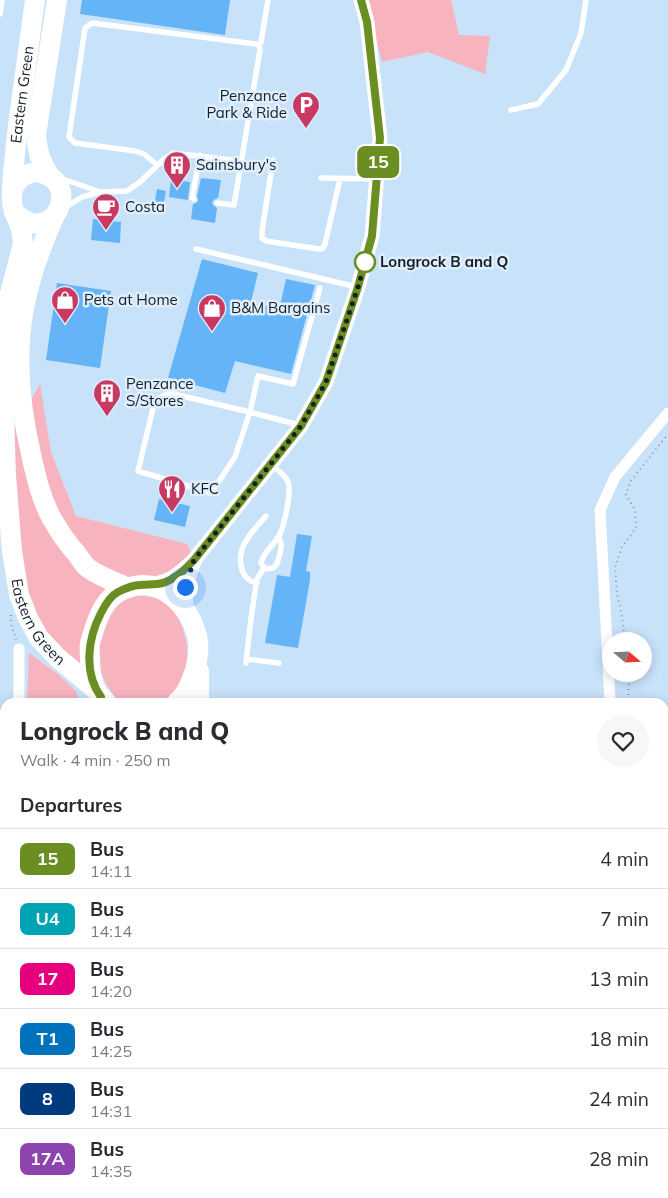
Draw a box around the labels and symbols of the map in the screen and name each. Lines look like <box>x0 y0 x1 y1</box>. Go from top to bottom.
street label: Eastern Green <box>6 45 38 144</box>
place label: Penzance Park & Ride <box>206 86 287 122</box>
parking icon: Penzance Park & Ride <box>291 90 321 129</box>
line badge: 15 <box>356 146 400 178</box>
building icon: Sainsbury's <box>162 150 192 189</box>
place label: Sainsbury's <box>196 155 276 174</box>
cafe icon: Costa <box>91 192 121 231</box>
place label: Costa <box>125 197 165 216</box>
marker: Longrock B and Q <box>354 251 376 273</box>
place label: Longrock B and Q <box>380 252 508 271</box>
shop icon: Pets at Home <box>50 285 80 324</box>
place label: Pets at Home <box>84 290 178 309</box>
shop icon: B&M Bargains <box>197 293 227 332</box>
place label: B&M Bargains <box>231 298 330 317</box>
place label: Penzance S/Stores <box>126 374 193 410</box>
building icon: Penzance S/Stores <box>92 378 122 417</box>
restaurant icon: KFC <box>157 474 187 513</box>
place label: KFC <box>191 479 219 498</box>
your location <box>173 575 198 600</box>
street label: Eastern Green <box>8 577 69 669</box>
north arrow <box>602 632 652 682</box>

